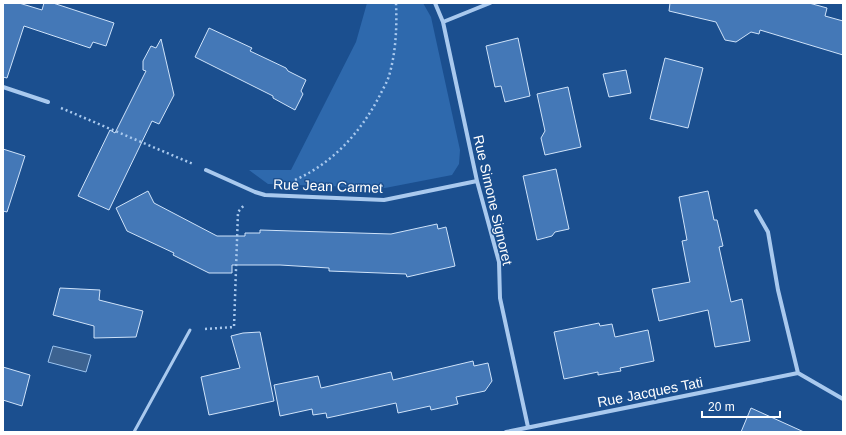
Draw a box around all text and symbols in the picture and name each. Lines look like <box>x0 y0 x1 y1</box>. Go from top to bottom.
street label: Rue Simone Signoret <box>470 133 516 267</box>
street label: Rue Jean Carmet <box>273 176 383 196</box>
street label: Rue Jacques Tati <box>596 374 704 410</box>
scale bar <box>702 393 780 419</box>
text: 20 m <box>708 400 735 414</box>

